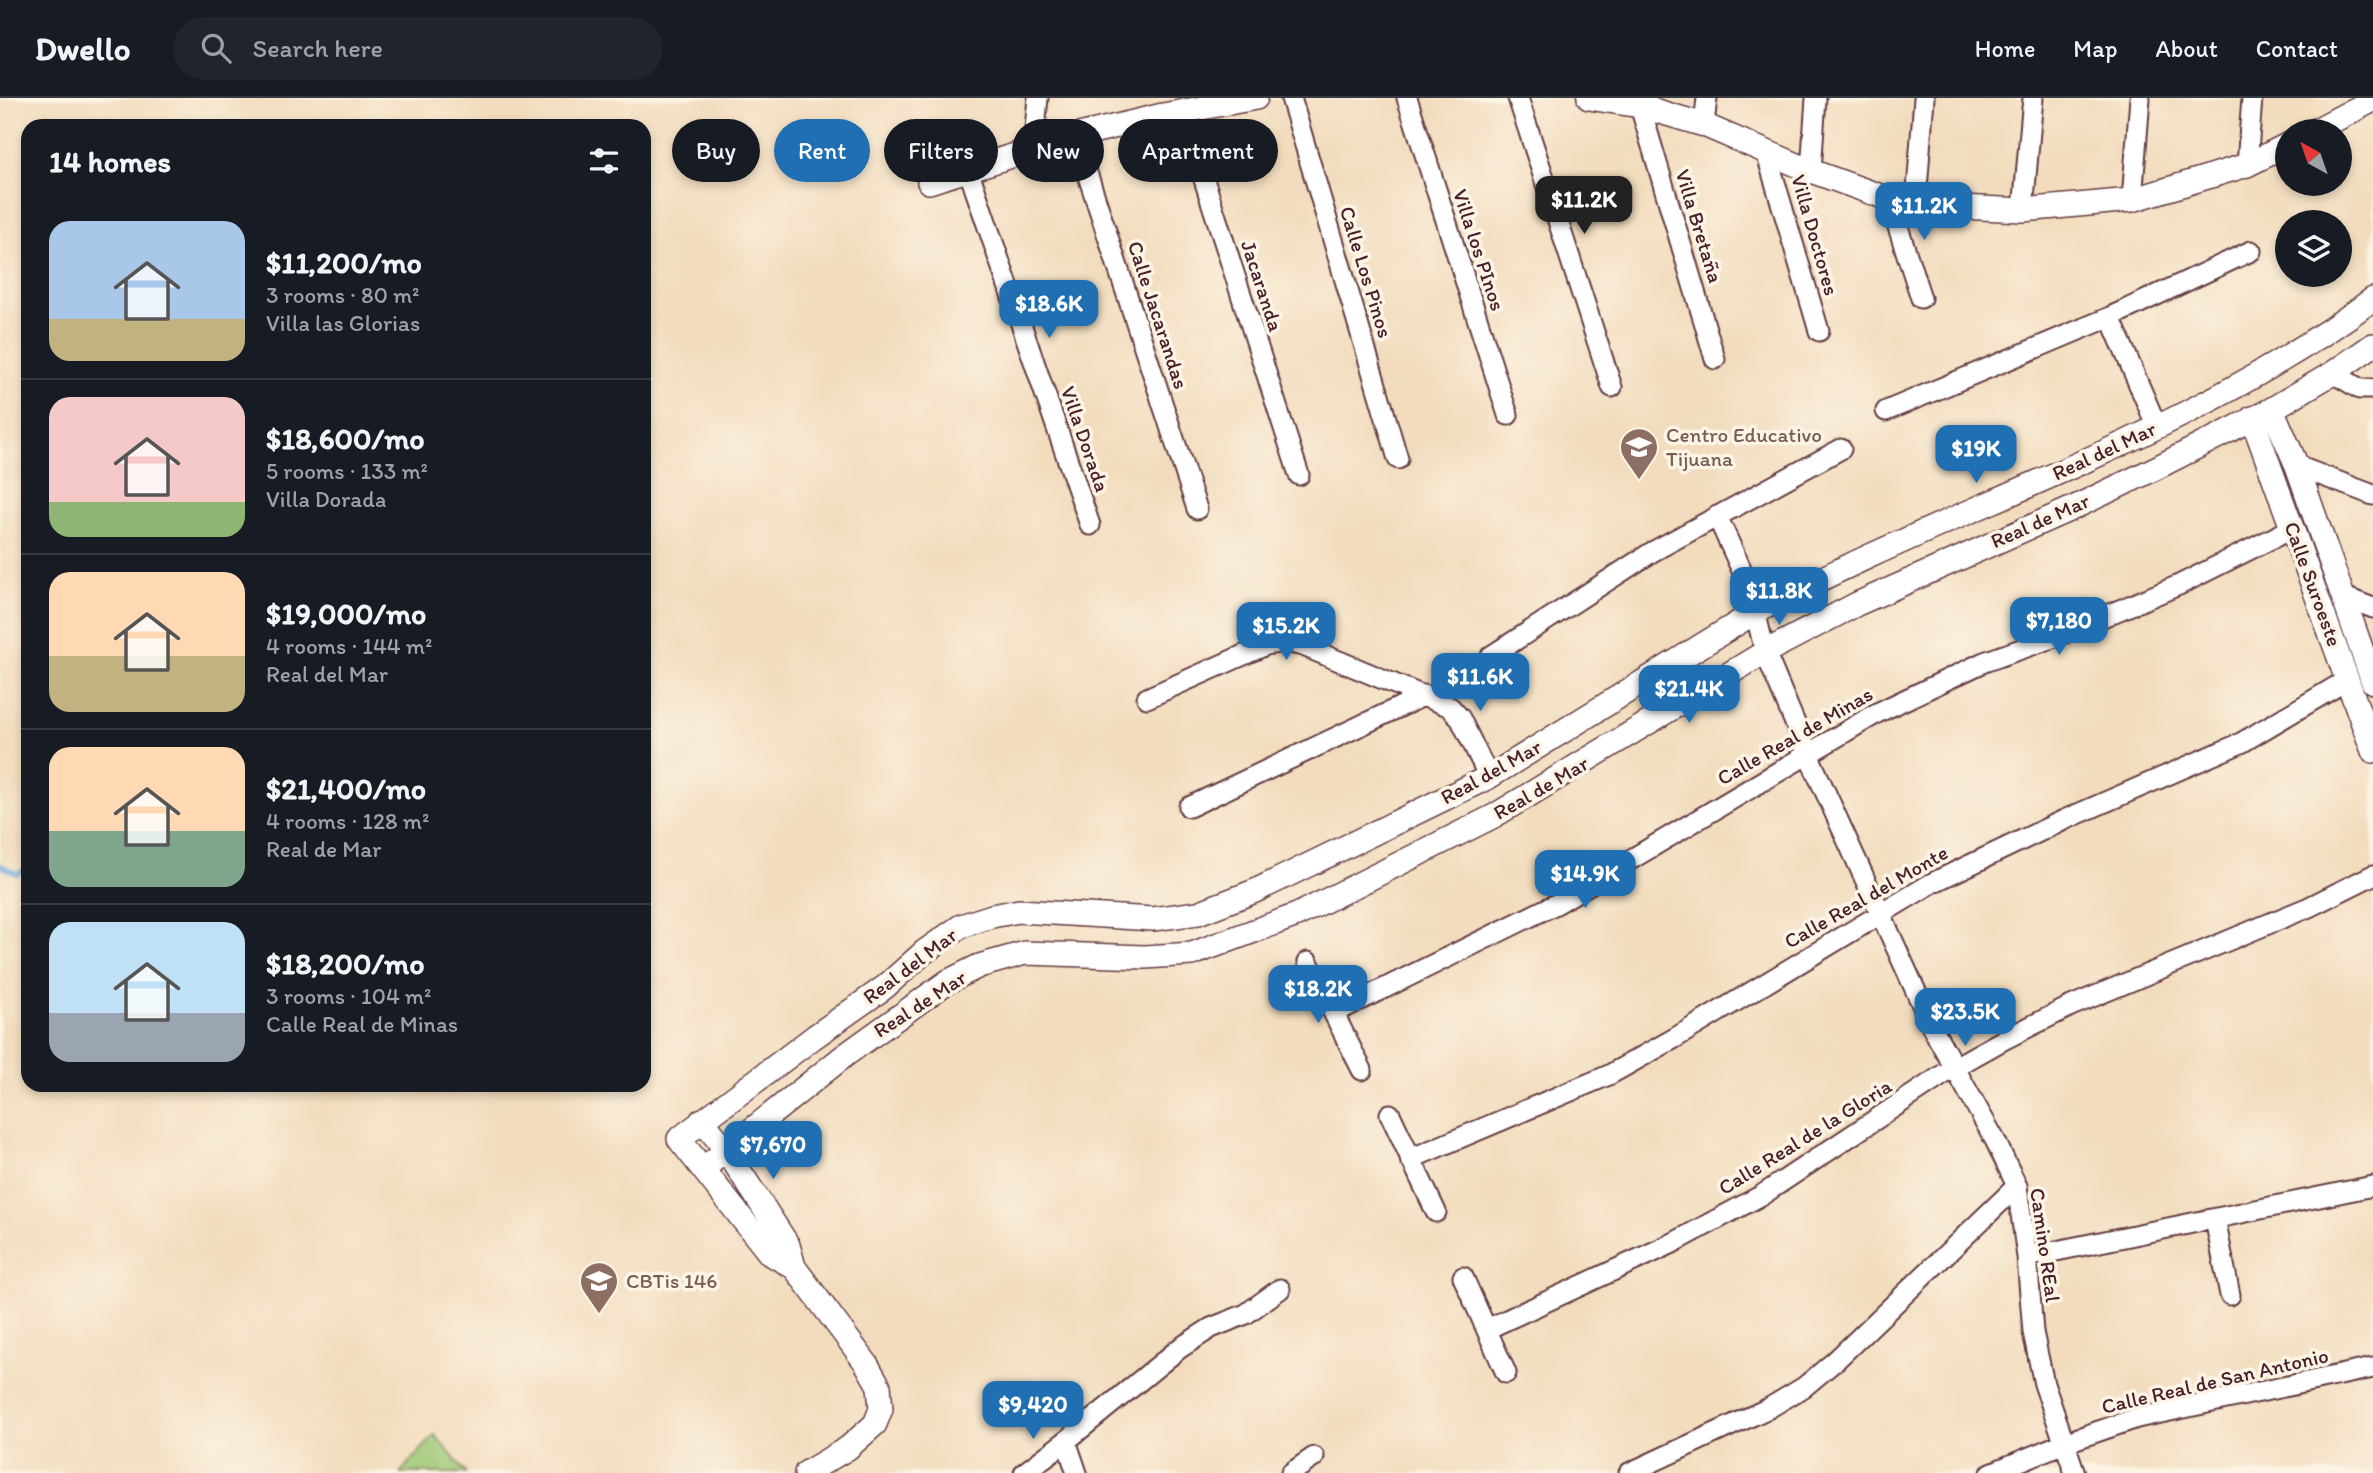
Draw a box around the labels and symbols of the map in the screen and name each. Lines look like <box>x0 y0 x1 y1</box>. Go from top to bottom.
north arrow <box>2275 119 2352 196</box>
street label: Villa Bretaña <box>1670 166 1729 286</box>
street label: Villa Doctores <box>1786 172 1845 298</box>
pin: $11.2K <box>1527 176 1641 236</box>
pin: $11.2K <box>1867 183 1981 242</box>
street label: Villa los PInos <box>1448 186 1511 314</box>
street label: Calle Los Pinos <box>1335 203 1398 341</box>
street label: Jacaranda <box>1236 237 1289 335</box>
street label: Calle Jacarandas <box>1123 238 1194 392</box>
pin: $18.6K <box>992 280 1106 340</box>
street label: Villa Dorada <box>1056 383 1115 495</box>
street label: Real del Mar <box>2048 415 2160 485</box>
place label: Centro Educativo Tijuana <box>1666 422 1822 471</box>
school or university icon: Centro Educativo Tijuana <box>1618 426 1660 481</box>
pin: $19K <box>1935 426 2017 485</box>
street label: Real de Mar <box>1987 487 2094 553</box>
street label: Calle Suroeste <box>2279 518 2348 650</box>
pin: $11.8K <box>1722 568 1836 627</box>
pin: $7,180 <box>2002 598 2116 657</box>
pin: $15.2K <box>1229 602 1343 662</box>
pin: $11.6K <box>1423 654 1537 713</box>
pin: $21.4K <box>1632 666 1746 725</box>
street label: Calle Real de Minas <box>1713 681 1877 790</box>
street label: Real del Mar <box>1436 733 1546 809</box>
street label: Real de Mar <box>1489 750 1593 825</box>
street label: Calle Real del Monte <box>1779 839 1952 954</box>
pin: $14.9K <box>1528 850 1642 910</box>
street label: Real del Mar <box>858 922 962 1009</box>
street label: Real de Mar <box>869 964 971 1043</box>
pin: $18.2K <box>1261 965 1375 1025</box>
pin: $23.5K <box>1908 988 2022 1048</box>
street label: Calle Real de la Gloria <box>1714 1073 1896 1200</box>
pin: $7,670 <box>716 1122 830 1181</box>
street label: Camino REal <box>2025 1186 2066 1304</box>
school or university icon: CBTis 146 <box>578 1260 620 1315</box>
place label: CBTis 146 <box>626 1268 717 1293</box>
street label: Calle Real de San Antonio <box>2099 1342 2331 1419</box>
pin: $9,420 <box>976 1382 1090 1441</box>

